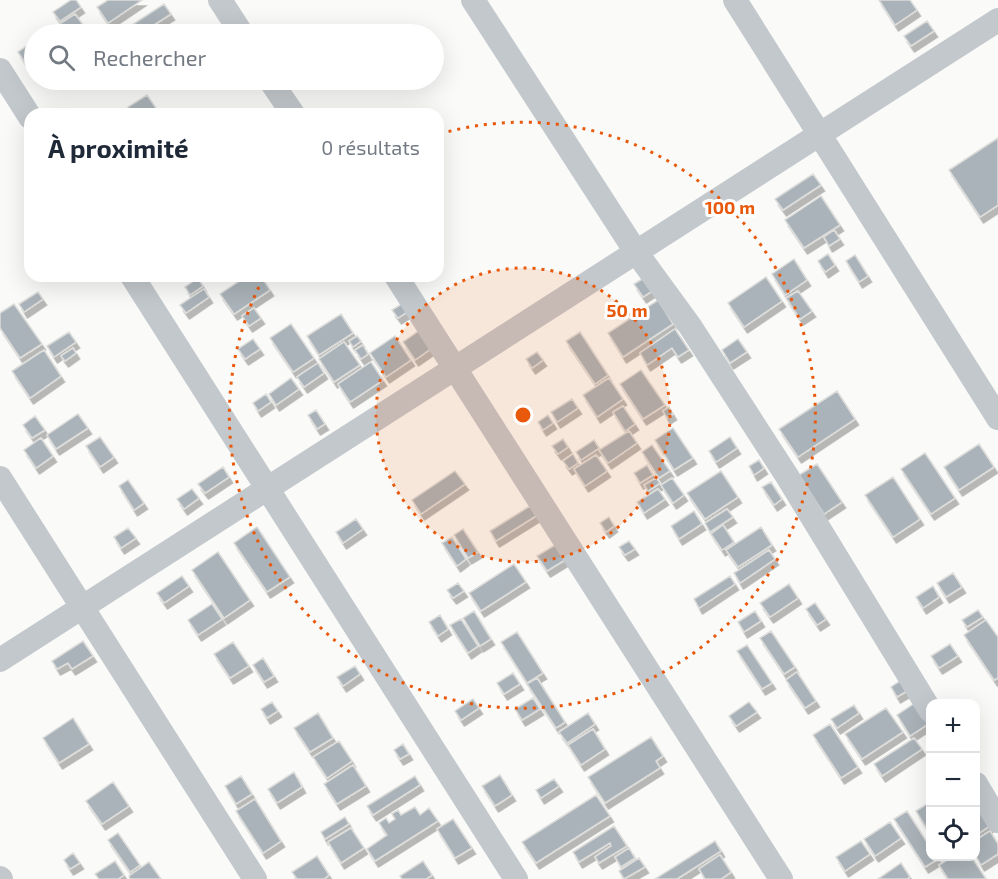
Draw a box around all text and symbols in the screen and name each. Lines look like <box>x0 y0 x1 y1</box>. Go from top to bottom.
search box <box>24 24 444 90</box>
icon: search <box>45 41 78 74</box>
text: Rechercher <box>93 44 206 70</box>
text: À proximité <box>48 132 189 163</box>
text: 0 résultats <box>321 135 420 159</box>
text: 100 m <box>705 196 755 218</box>
text: 50 m <box>606 299 648 321</box>
centre of rings <box>513 405 533 425</box>
map controls <box>926 699 980 861</box>
button: + <box>926 699 980 753</box>
button: − <box>926 753 980 807</box>
button: locate <box>926 807 980 861</box>

